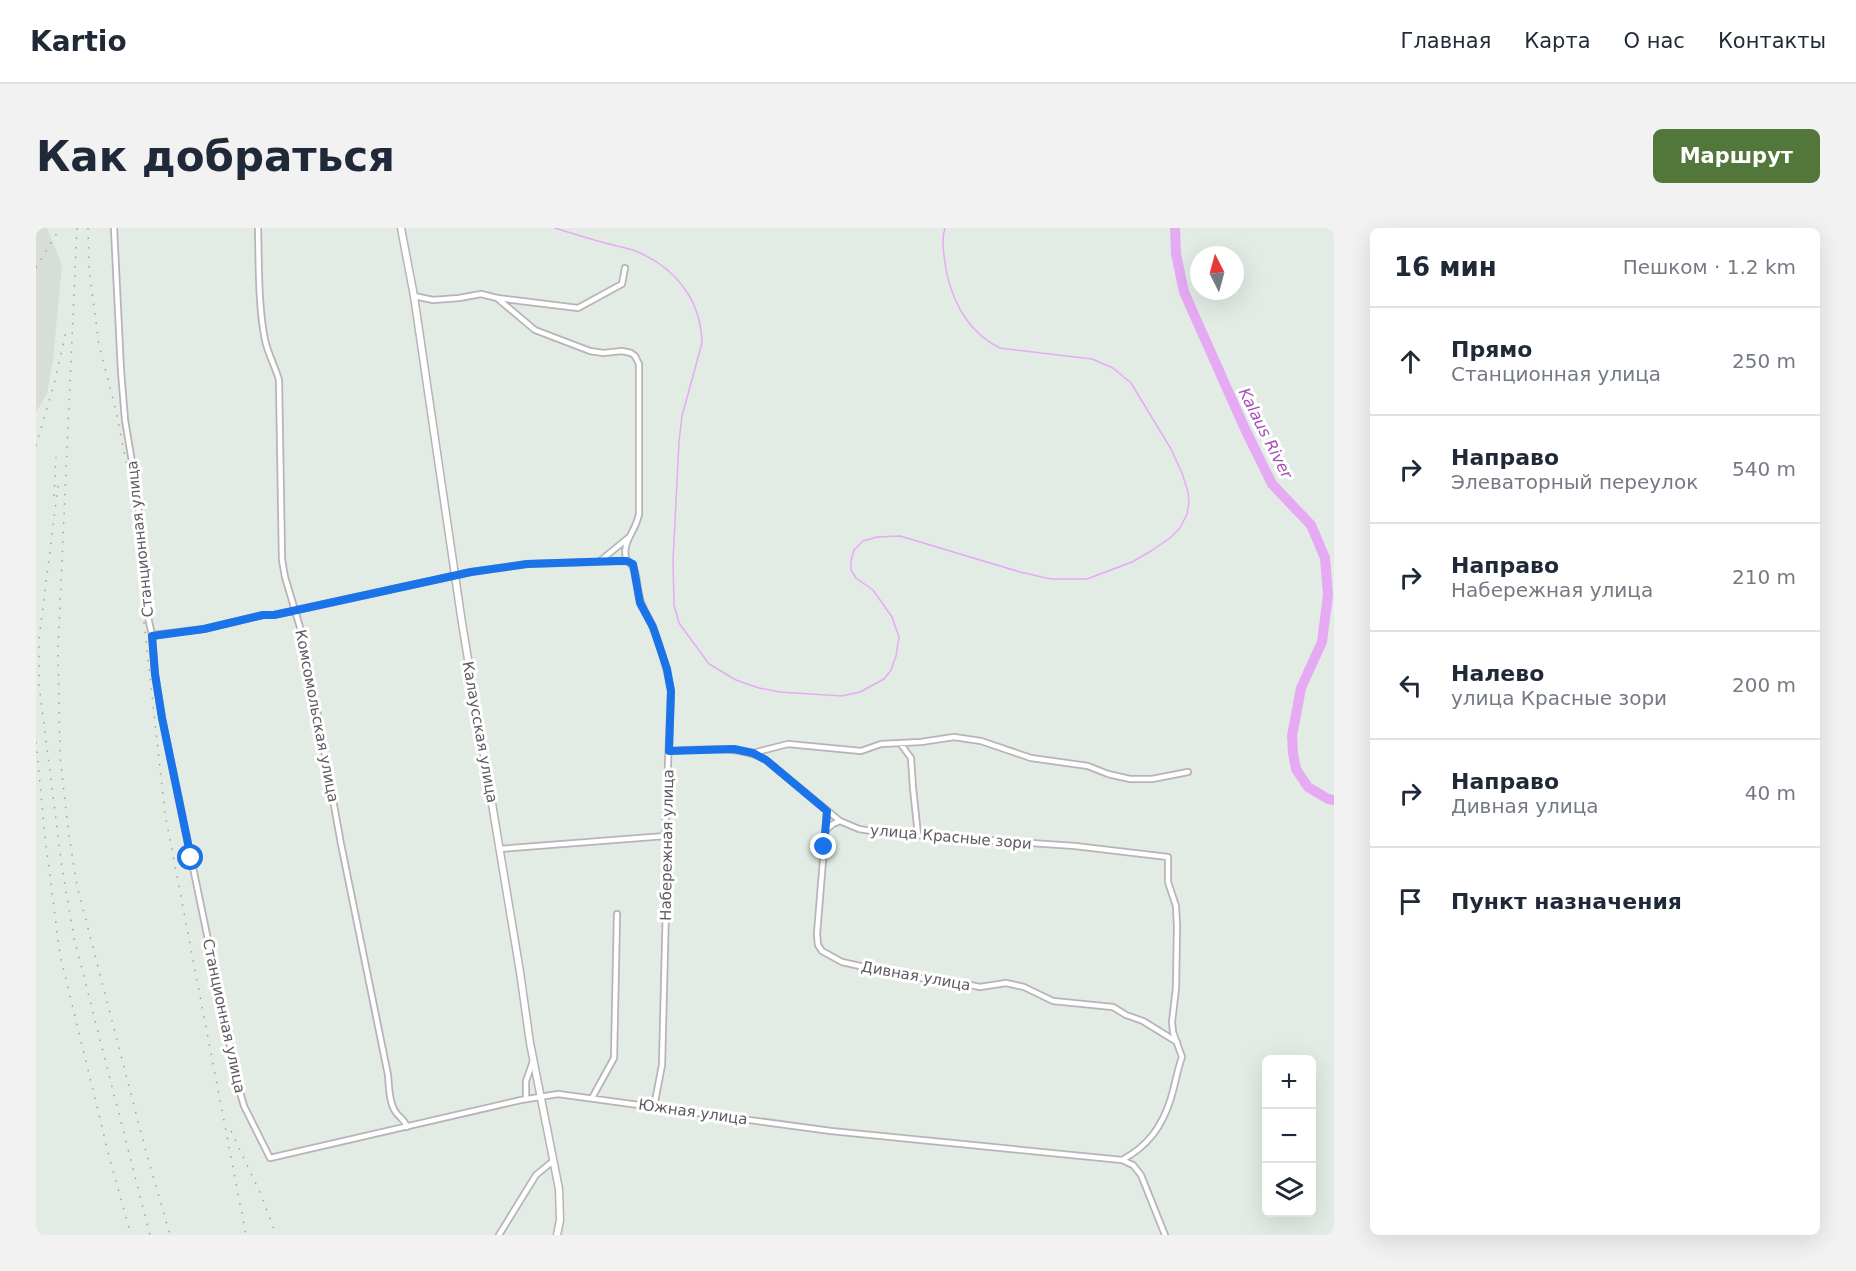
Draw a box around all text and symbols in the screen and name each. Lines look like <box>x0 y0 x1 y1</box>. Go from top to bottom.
text: Kartio <box>30 25 127 58</box>
text: Главная <box>1401 29 1491 53</box>
text: Карта <box>1524 29 1591 53</box>
text: О нас <box>1624 29 1685 53</box>
text: Контакты <box>1718 29 1826 53</box>
button: Маршрут <box>1653 129 1820 183</box>
text: Как добраться <box>36 132 395 181</box>
north arrow <box>1190 246 1244 300</box>
text: 16 мин <box>1394 252 1497 282</box>
text: Пешком · 1.2 km <box>1623 255 1796 279</box>
text: Прямо <box>1451 337 1532 362</box>
icon: ahead <box>1394 345 1427 378</box>
text: 250 m <box>1732 349 1796 373</box>
text: Станционная улица <box>1451 362 1661 386</box>
water label: Kalaus River <box>1235 385 1297 483</box>
text: Направо <box>1451 445 1559 470</box>
icon: right <box>1394 453 1427 486</box>
text: 540 m <box>1732 457 1796 481</box>
street label: Станционная улица <box>123 460 157 618</box>
text: Элеваторный переулок <box>1451 470 1698 494</box>
text: Направо <box>1451 553 1559 578</box>
icon: right <box>1394 561 1427 594</box>
text: 210 m <box>1732 565 1796 589</box>
text: Набережная улица <box>1451 578 1653 602</box>
street label: Комсомольская улица <box>291 628 343 804</box>
street label: Калаусская улица <box>459 660 501 804</box>
text: Налево <box>1451 661 1544 686</box>
icon: left <box>1394 669 1427 702</box>
text: 200 m <box>1732 673 1796 697</box>
text: улица Красные зори <box>1451 686 1667 710</box>
street label: Набережная улица <box>657 769 677 921</box>
text: Направо <box>1451 769 1559 794</box>
icon: right <box>1394 777 1427 810</box>
text: 40 m <box>1745 781 1796 805</box>
text: Дивная улица <box>1451 794 1599 818</box>
street label: улица Красные зори <box>869 821 1033 853</box>
route end <box>810 833 836 859</box>
route start <box>177 844 203 870</box>
icon: arrive <box>1394 885 1427 918</box>
text: Пункт назначения <box>1451 889 1682 914</box>
street label: Станционная улица <box>199 937 249 1095</box>
street label: Дивная улица <box>860 958 972 994</box>
map controls <box>1262 1055 1316 1217</box>
button: + <box>1262 1055 1316 1109</box>
street label: Южная улица <box>637 1095 749 1129</box>
button: − <box>1262 1109 1316 1163</box>
button: layers <box>1262 1163 1316 1217</box>

